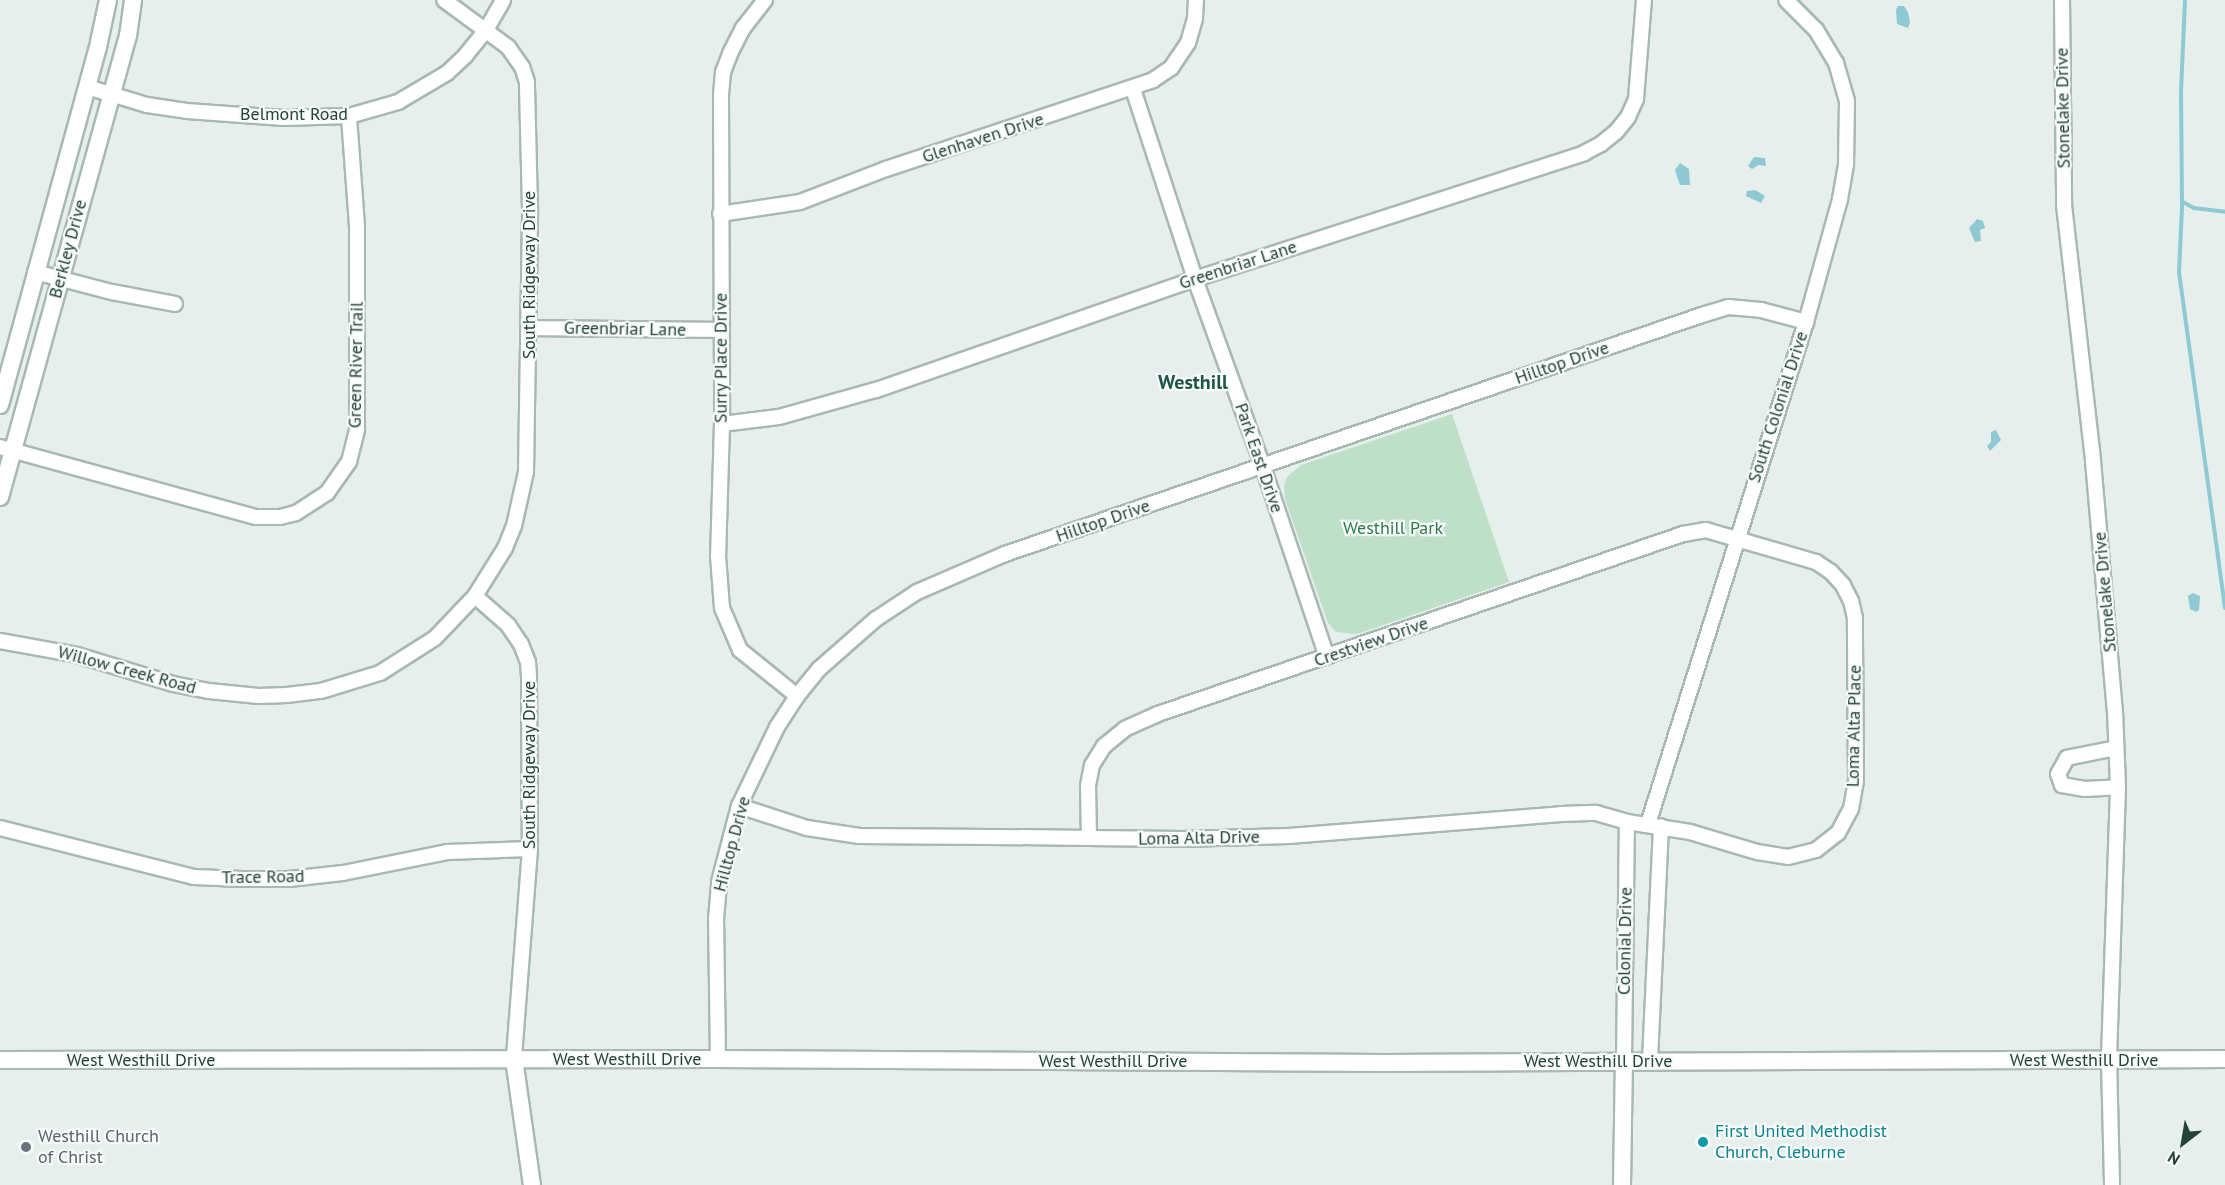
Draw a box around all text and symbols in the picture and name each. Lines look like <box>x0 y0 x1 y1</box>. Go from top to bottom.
street label: Stonelake Drive <box>2051 47 2075 169</box>
street label: Belmont Road <box>240 103 348 125</box>
street label: Glenhaven Drive <box>919 108 1047 168</box>
street label: South Ridgeway Drive <box>518 190 540 360</box>
street label: Berkley Drive <box>44 197 92 301</box>
street label: Greenbriar Lane <box>1176 236 1300 294</box>
street label: Surry Place Drive <box>710 293 732 423</box>
street label: Green River Trail <box>344 301 368 429</box>
street label: Greenbriar Lane <box>564 317 686 341</box>
street label: South Colonial Drive <box>1743 329 1813 485</box>
street label: Hilltop Drive <box>1512 337 1612 389</box>
district label: Westhill <box>1158 370 1228 394</box>
street label: Park East Drive <box>1230 400 1288 516</box>
street label: Hilltop Drive <box>1053 495 1153 547</box>
park label: Westhill Park <box>1343 517 1443 539</box>
street label: Stonelake Drive <box>2089 531 2121 653</box>
street label: Crestview Drive <box>1311 612 1431 672</box>
street label: Willow Creek Road <box>55 641 199 699</box>
street label: Loma Alta Place <box>1842 664 1866 788</box>
street label: South Ridgeway Drive <box>518 680 540 850</box>
street label: Hilltop Drive <box>709 794 755 894</box>
street label: Loma Alta Drive <box>1138 826 1260 850</box>
street label: Trace Road <box>221 865 305 889</box>
street label: Colonial Drive <box>1613 887 1637 995</box>
street label: West Westhill Drive <box>552 1048 702 1070</box>
street label: West Westhill Drive <box>66 1049 216 1071</box>
street label: West Westhill Drive <box>2009 1049 2159 1071</box>
street label: West Westhill Drive <box>1038 1050 1188 1072</box>
street label: West Westhill Drive <box>1523 1050 1673 1072</box>
north arrow <box>2153 1113 2213 1173</box>
place label: First United Methodist Church, Cleburne <box>1715 1121 1887 1164</box>
place label: Westhill Church of Christ <box>38 1126 159 1168</box>
marker: First United Methodist Church, Cleburne <box>1696 1135 1710 1149</box>
marker: Westhill Church of Christ <box>19 1140 33 1154</box>
text: N <box>2164 1147 2183 1170</box>

